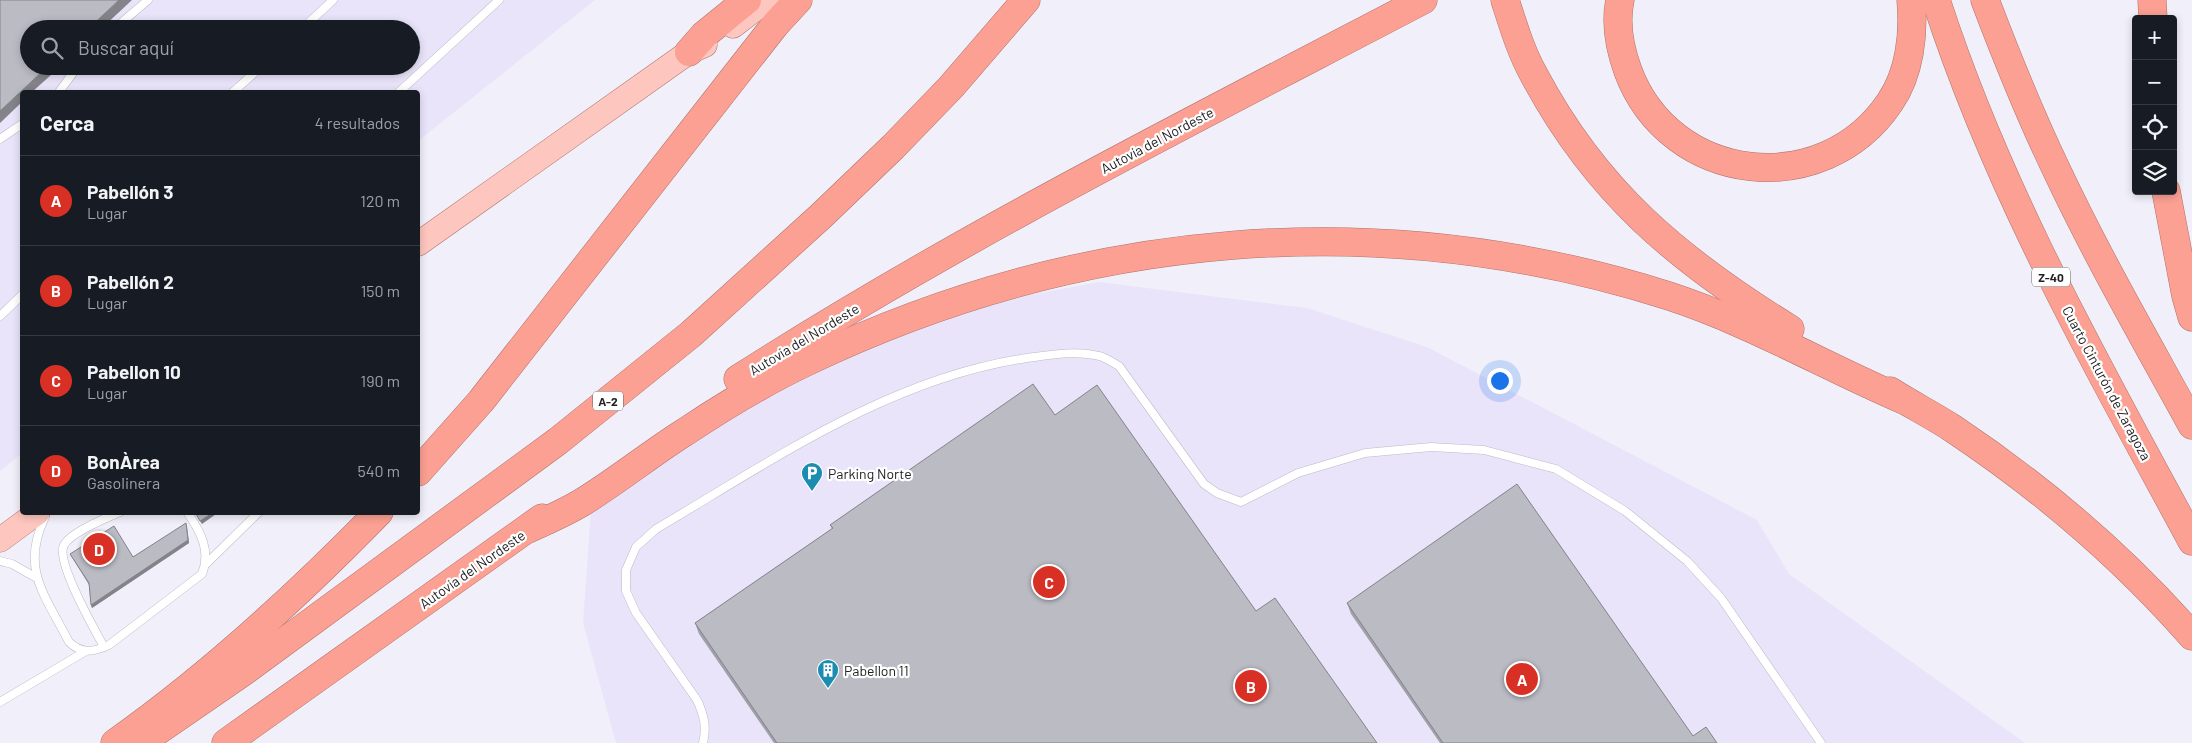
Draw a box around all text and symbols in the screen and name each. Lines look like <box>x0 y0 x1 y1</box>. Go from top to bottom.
map controls <box>2132 15 2177 195</box>
button: + <box>2132 15 2177 60</box>
search box <box>20 20 420 75</box>
icon: search <box>38 34 66 62</box>
text: Buscar aquí <box>78 36 174 59</box>
button: − <box>2132 60 2177 105</box>
street label: Autovía del Nordeste <box>1098 103 1216 177</box>
button: locate <box>2132 105 2177 150</box>
text: Cerca <box>40 110 94 135</box>
text: 4 resultados <box>315 113 400 132</box>
button: layers <box>2132 150 2177 195</box>
text: Pabellón 3 <box>87 180 173 203</box>
text: A <box>51 191 61 210</box>
text: 120 m <box>360 191 400 210</box>
text: Lugar <box>87 203 127 222</box>
road number: Z-40 <box>2032 268 2070 286</box>
text: Pabellón 2 <box>87 270 174 293</box>
text: B <box>51 281 61 300</box>
text: 150 m <box>361 281 400 300</box>
text: Lugar <box>87 293 127 312</box>
street label: Autovía del Nordeste <box>746 299 862 379</box>
street label: Cuarto Cinturón de Zaragoza <box>2059 303 2155 463</box>
text: Pabellon 10 <box>87 360 181 383</box>
your location <box>1487 368 1513 394</box>
text: C <box>51 371 61 390</box>
text: 190 m <box>361 371 400 390</box>
text: Lugar <box>87 383 127 402</box>
road number: A-2 <box>593 392 623 411</box>
text: BonÀrea <box>87 450 160 473</box>
text: D <box>51 461 61 480</box>
text: 540 m <box>357 461 400 480</box>
parking icon: Parking Norte <box>800 461 824 492</box>
place label: Parking Norte <box>828 465 912 482</box>
text: Gasolinera <box>87 473 160 492</box>
street label: Autovía del Nordeste <box>416 526 528 612</box>
pin: D <box>83 530 115 568</box>
pin: C <box>1033 563 1065 601</box>
building icon: Pabellon 11 <box>816 658 840 689</box>
pin: A <box>1506 660 1538 698</box>
place label: Pabellon 11 <box>844 662 909 679</box>
pin: B <box>1235 667 1267 705</box>

